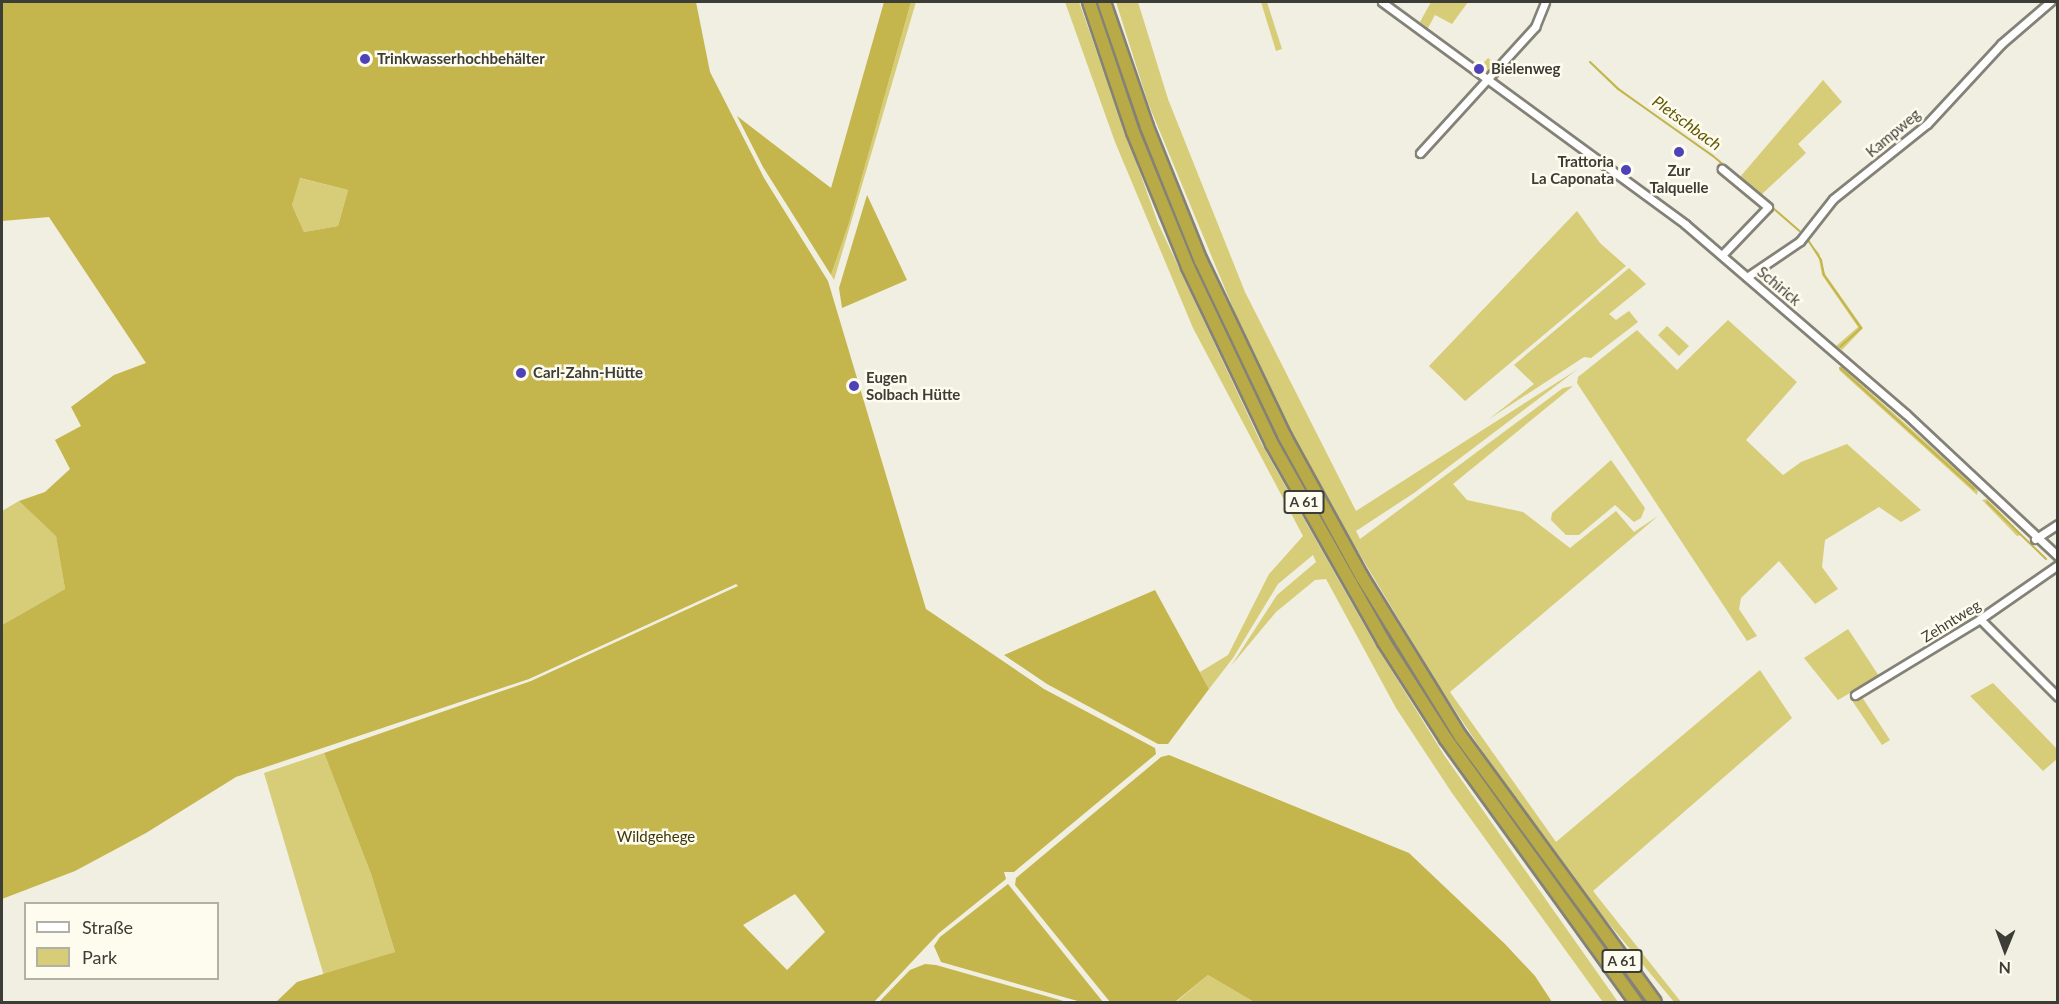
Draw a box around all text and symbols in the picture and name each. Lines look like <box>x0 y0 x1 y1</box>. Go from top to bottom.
place label: Trinkwasserhochbehälter <box>377 50 545 68</box>
marker: Trinkwasserhochbehälter <box>358 52 372 66</box>
place label: Bielenweg <box>1491 60 1561 78</box>
marker: Bielenweg <box>1472 62 1486 76</box>
water label: Pletschbach <box>1649 92 1725 154</box>
street label: Kampweg <box>1862 105 1924 161</box>
marker: Zur Talquelle <box>1672 145 1686 159</box>
place label: Trattoria La Caponata <box>1531 152 1614 187</box>
place label: Zur Talquelle <box>1649 161 1709 196</box>
marker: Trattoria La Caponata <box>1619 163 1633 177</box>
street label: Schirick <box>1754 263 1804 309</box>
place label: Carl-Zahn-Hütte <box>533 364 643 382</box>
marker: Carl-Zahn-Hütte <box>514 366 528 380</box>
place label: Eugen Solbach Hütte <box>866 368 960 403</box>
marker: Eugen Solbach Hütte <box>847 379 861 393</box>
road number: A 61 <box>1283 491 1325 513</box>
street label: Zehntweg <box>1918 596 1984 646</box>
park label: Wildgehege <box>617 828 695 846</box>
legend <box>24 902 219 980</box>
text: Straße <box>82 916 133 938</box>
north arrow <box>1975 920 2035 980</box>
text: Park <box>82 946 117 968</box>
road number: A 61 <box>1601 950 1643 972</box>
text: N <box>1998 959 2011 978</box>

